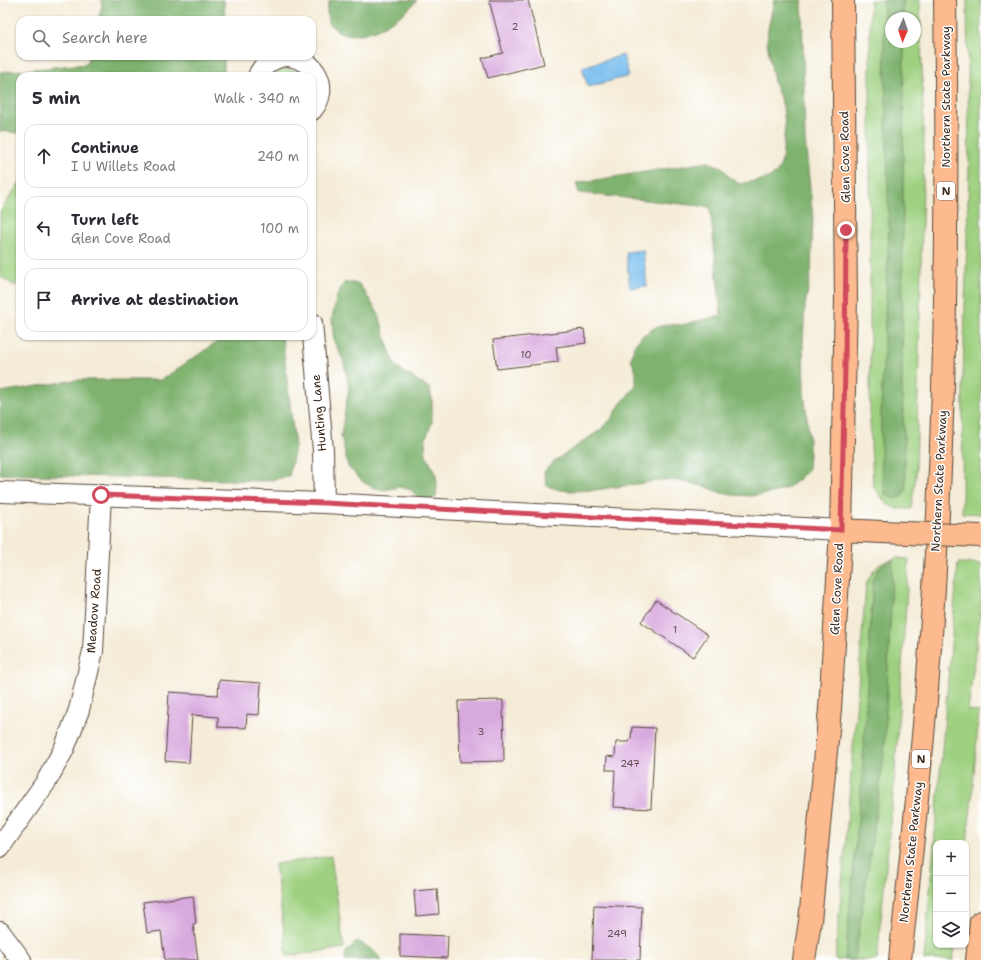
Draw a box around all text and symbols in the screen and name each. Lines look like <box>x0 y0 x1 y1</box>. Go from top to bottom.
north arrow <box>885 12 921 48</box>
search box <box>16 16 316 60</box>
house number: 2 <box>512 20 519 33</box>
street label: Northern State Parkway <box>938 26 954 168</box>
icon: search <box>30 27 52 49</box>
text: Search here <box>62 28 148 48</box>
text: 5 min <box>32 87 80 109</box>
text: Walk · 340 m <box>214 90 300 107</box>
street label: Glen Cove Road <box>836 110 854 203</box>
text: Continue <box>71 138 139 158</box>
icon: ahead <box>33 145 55 167</box>
text: 240 m <box>257 148 299 165</box>
text: I U Willets Road <box>71 158 176 175</box>
road number: N <box>937 182 955 200</box>
text: Turn left <box>71 210 139 230</box>
icon: left <box>33 217 55 239</box>
text: 100 m <box>260 220 299 237</box>
route end <box>837 221 855 239</box>
text: Glen Cove Road <box>71 230 171 247</box>
icon: arrive <box>33 289 55 311</box>
text: Arrive at destination <box>71 290 239 310</box>
house number: 10 <box>521 348 531 361</box>
street label: Hunting Lane <box>308 373 330 452</box>
street label: Northern State Parkway <box>927 410 951 552</box>
route start <box>92 486 110 504</box>
street label: Glen Cove Road <box>827 542 847 635</box>
street label: Meadow Road <box>83 568 105 654</box>
house number: 1 <box>673 623 677 636</box>
house number: 3 <box>478 725 485 738</box>
road number: N <box>912 750 930 768</box>
house number: 247 <box>620 757 640 770</box>
street label: Northern State Parkway <box>896 781 926 923</box>
map controls <box>933 840 969 948</box>
button: + <box>933 840 969 876</box>
button: − <box>933 876 969 912</box>
button: layers <box>933 912 969 948</box>
house number: 249 <box>607 927 627 940</box>

